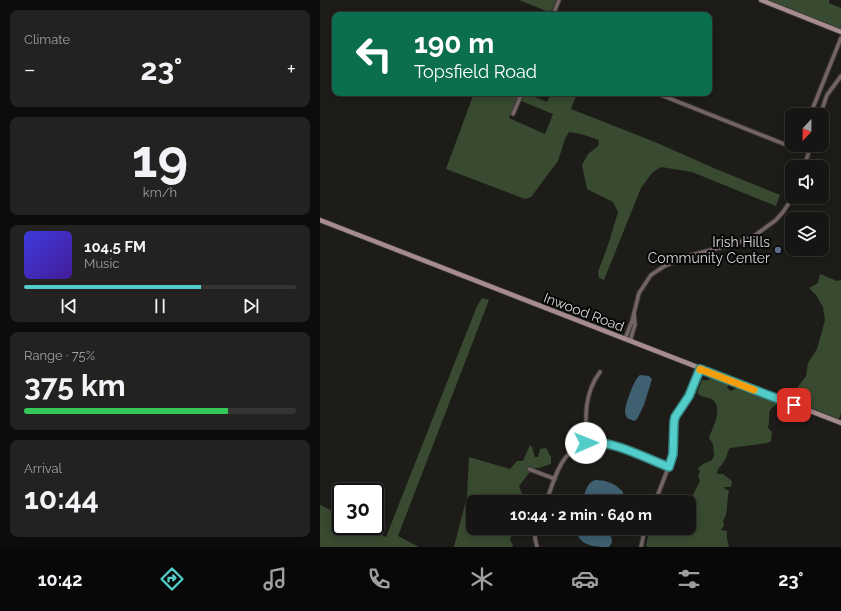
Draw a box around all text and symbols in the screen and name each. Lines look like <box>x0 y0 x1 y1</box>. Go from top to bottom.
text: 190 m <box>414 27 494 60</box>
icon: left <box>348 28 400 80</box>
text: Climate <box>24 32 70 47</box>
text: 23° <box>140 52 182 87</box>
text: − <box>24 56 36 82</box>
text: + <box>287 56 296 82</box>
text: Topsfield Road <box>414 61 537 82</box>
north arrow <box>785 108 829 152</box>
map controls <box>785 108 829 256</box>
text: 19 <box>132 128 188 189</box>
button: sound <box>785 160 829 204</box>
text: km/h <box>143 185 177 200</box>
button: layers <box>785 212 829 256</box>
place label: Irish Hills Community Center <box>648 234 770 266</box>
text: 104.5 FM <box>84 238 146 256</box>
marker: Irish Hills Community Center <box>773 245 783 255</box>
text: Music <box>84 256 119 271</box>
street label: Inwood Road <box>541 289 627 335</box>
icon: previous <box>58 295 80 317</box>
icon: pause <box>149 295 171 317</box>
icon: next <box>240 295 262 317</box>
text: Range · 75% <box>24 348 95 363</box>
text: 375 km <box>24 368 126 403</box>
pin <box>777 388 811 422</box>
icon: arrive <box>783 394 805 416</box>
position arrow <box>565 422 607 464</box>
text: Arrival <box>24 461 62 476</box>
text: 10:44 <box>24 481 99 516</box>
speed limit sign: 30 <box>332 483 384 535</box>
text: 10:44 · 2 min · 640 m <box>510 506 652 524</box>
icon: directions <box>158 565 186 593</box>
icon: music <box>261 565 289 593</box>
icon: phone <box>365 565 393 593</box>
icon: climate <box>468 565 496 593</box>
icon: car <box>571 565 599 593</box>
icon: filters <box>675 565 703 593</box>
text: 10:42 <box>38 569 83 590</box>
text: 23° <box>778 569 803 590</box>

